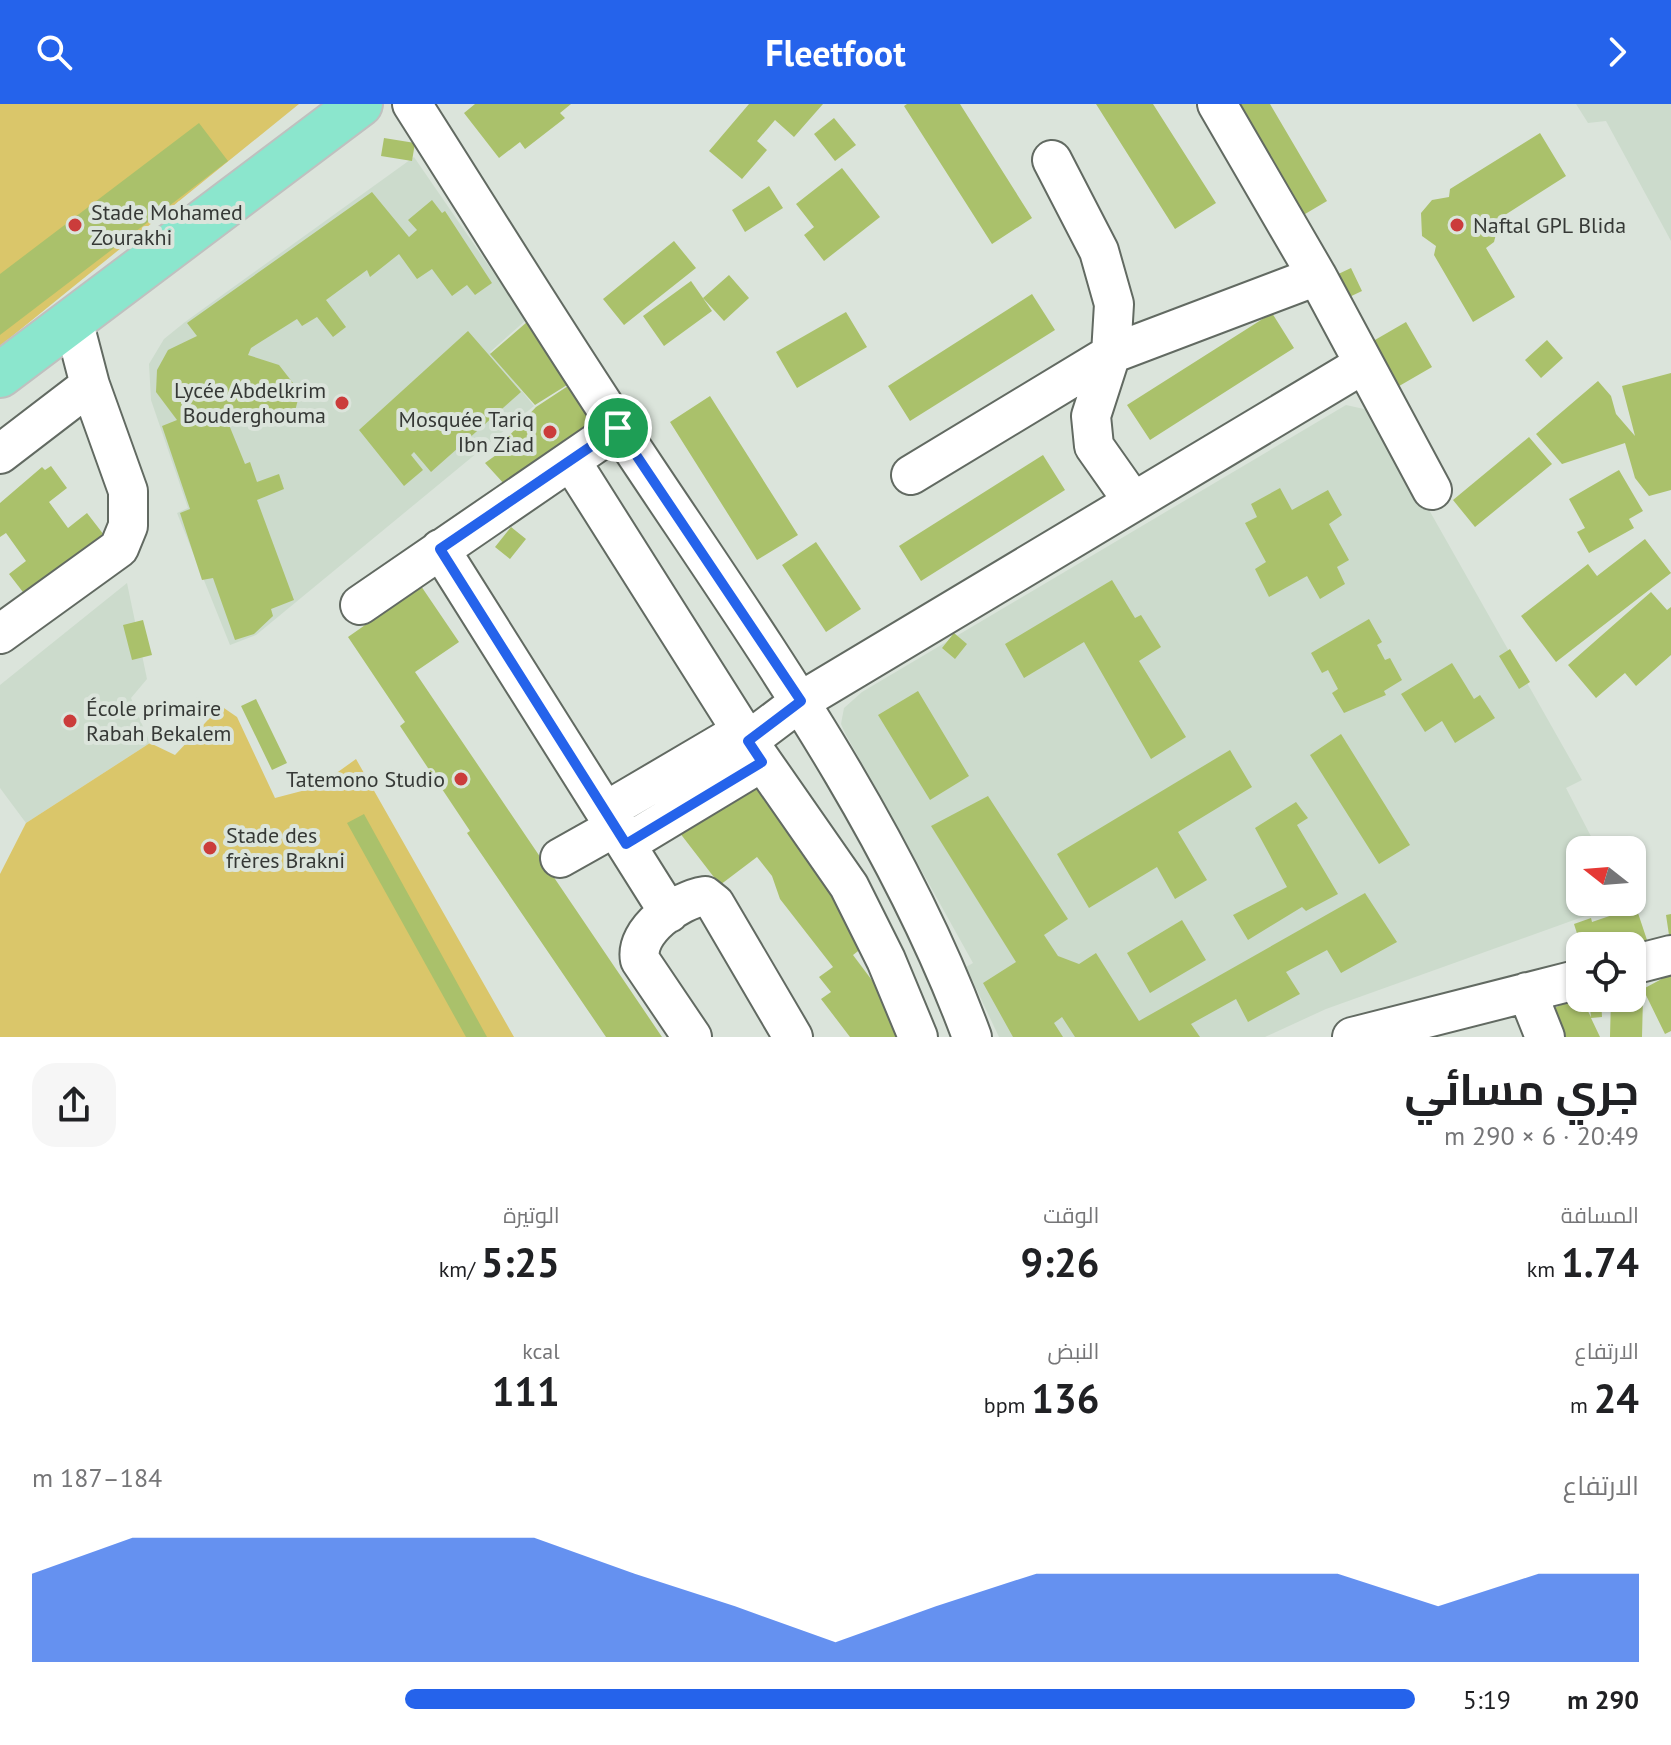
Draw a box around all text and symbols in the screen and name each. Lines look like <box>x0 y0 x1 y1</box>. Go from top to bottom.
text: Fleetfoot <box>765 29 906 76</box>
icon: search <box>32 30 76 74</box>
icon: forward <box>1595 30 1639 74</box>
place label: Stade Mohamed Zourakhi <box>91 198 243 251</box>
place label: Naftal GPL Blida <box>1473 211 1626 239</box>
marker: Stade Mohamed Zourakhi <box>66 216 84 234</box>
marker: Naftal GPL Blida <box>1448 216 1466 234</box>
place label: Lycée Abdelkrim Bouderghouma <box>174 376 326 429</box>
marker: Lycée Abdelkrim Bouderghouma <box>333 394 351 412</box>
pin <box>584 394 652 462</box>
place label: Mosquée Tariq Ibn Ziad <box>399 405 534 458</box>
icon: arrive <box>596 406 640 450</box>
marker: Mosquée Tariq Ibn Ziad <box>541 423 559 441</box>
place label: École primaire Rabah Bekalem <box>86 694 231 747</box>
marker: École primaire Rabah Bekalem <box>61 712 79 730</box>
place label: Tatemono Studio <box>286 765 445 793</box>
marker: Tatemono Studio <box>452 770 470 788</box>
place label: Stade des frères Brakni <box>226 821 345 874</box>
north arrow <box>1566 836 1646 916</box>
map controls <box>1566 836 1646 1012</box>
marker: Stade des frères Brakni <box>201 839 219 857</box>
button: locate <box>1566 932 1646 1012</box>
text: جري مسائي <box>1404 1060 1639 1117</box>
button: share <box>32 1063 116 1147</box>
text: 20:49 · 6 × 290 m <box>1444 1119 1639 1152</box>
text: الوتيرة <box>503 1201 560 1229</box>
text: الوقت <box>1043 1201 1099 1229</box>
text: المسافة <box>1561 1201 1639 1229</box>
text: 5:25 <box>481 1236 560 1288</box>
text: 9:26 <box>1021 1236 1099 1288</box>
text: 1.74 <box>1561 1236 1639 1288</box>
text: /km <box>439 1255 481 1283</box>
text: km <box>1527 1255 1561 1283</box>
text: kcal <box>522 1337 560 1365</box>
text: النبض <box>1048 1337 1099 1365</box>
text: الارتفاع <box>1575 1337 1639 1365</box>
text: 111 <box>492 1365 560 1417</box>
text: 136 <box>1031 1372 1099 1424</box>
text: 24 <box>1594 1372 1639 1424</box>
text: bpm <box>984 1391 1031 1419</box>
text: m <box>1570 1391 1594 1419</box>
text: 184–187 m <box>32 1461 162 1494</box>
text: الارتفاع <box>1563 1469 1639 1502</box>
text: 5:19 <box>1463 1683 1511 1716</box>
text: 290 m <box>1567 1683 1639 1716</box>

